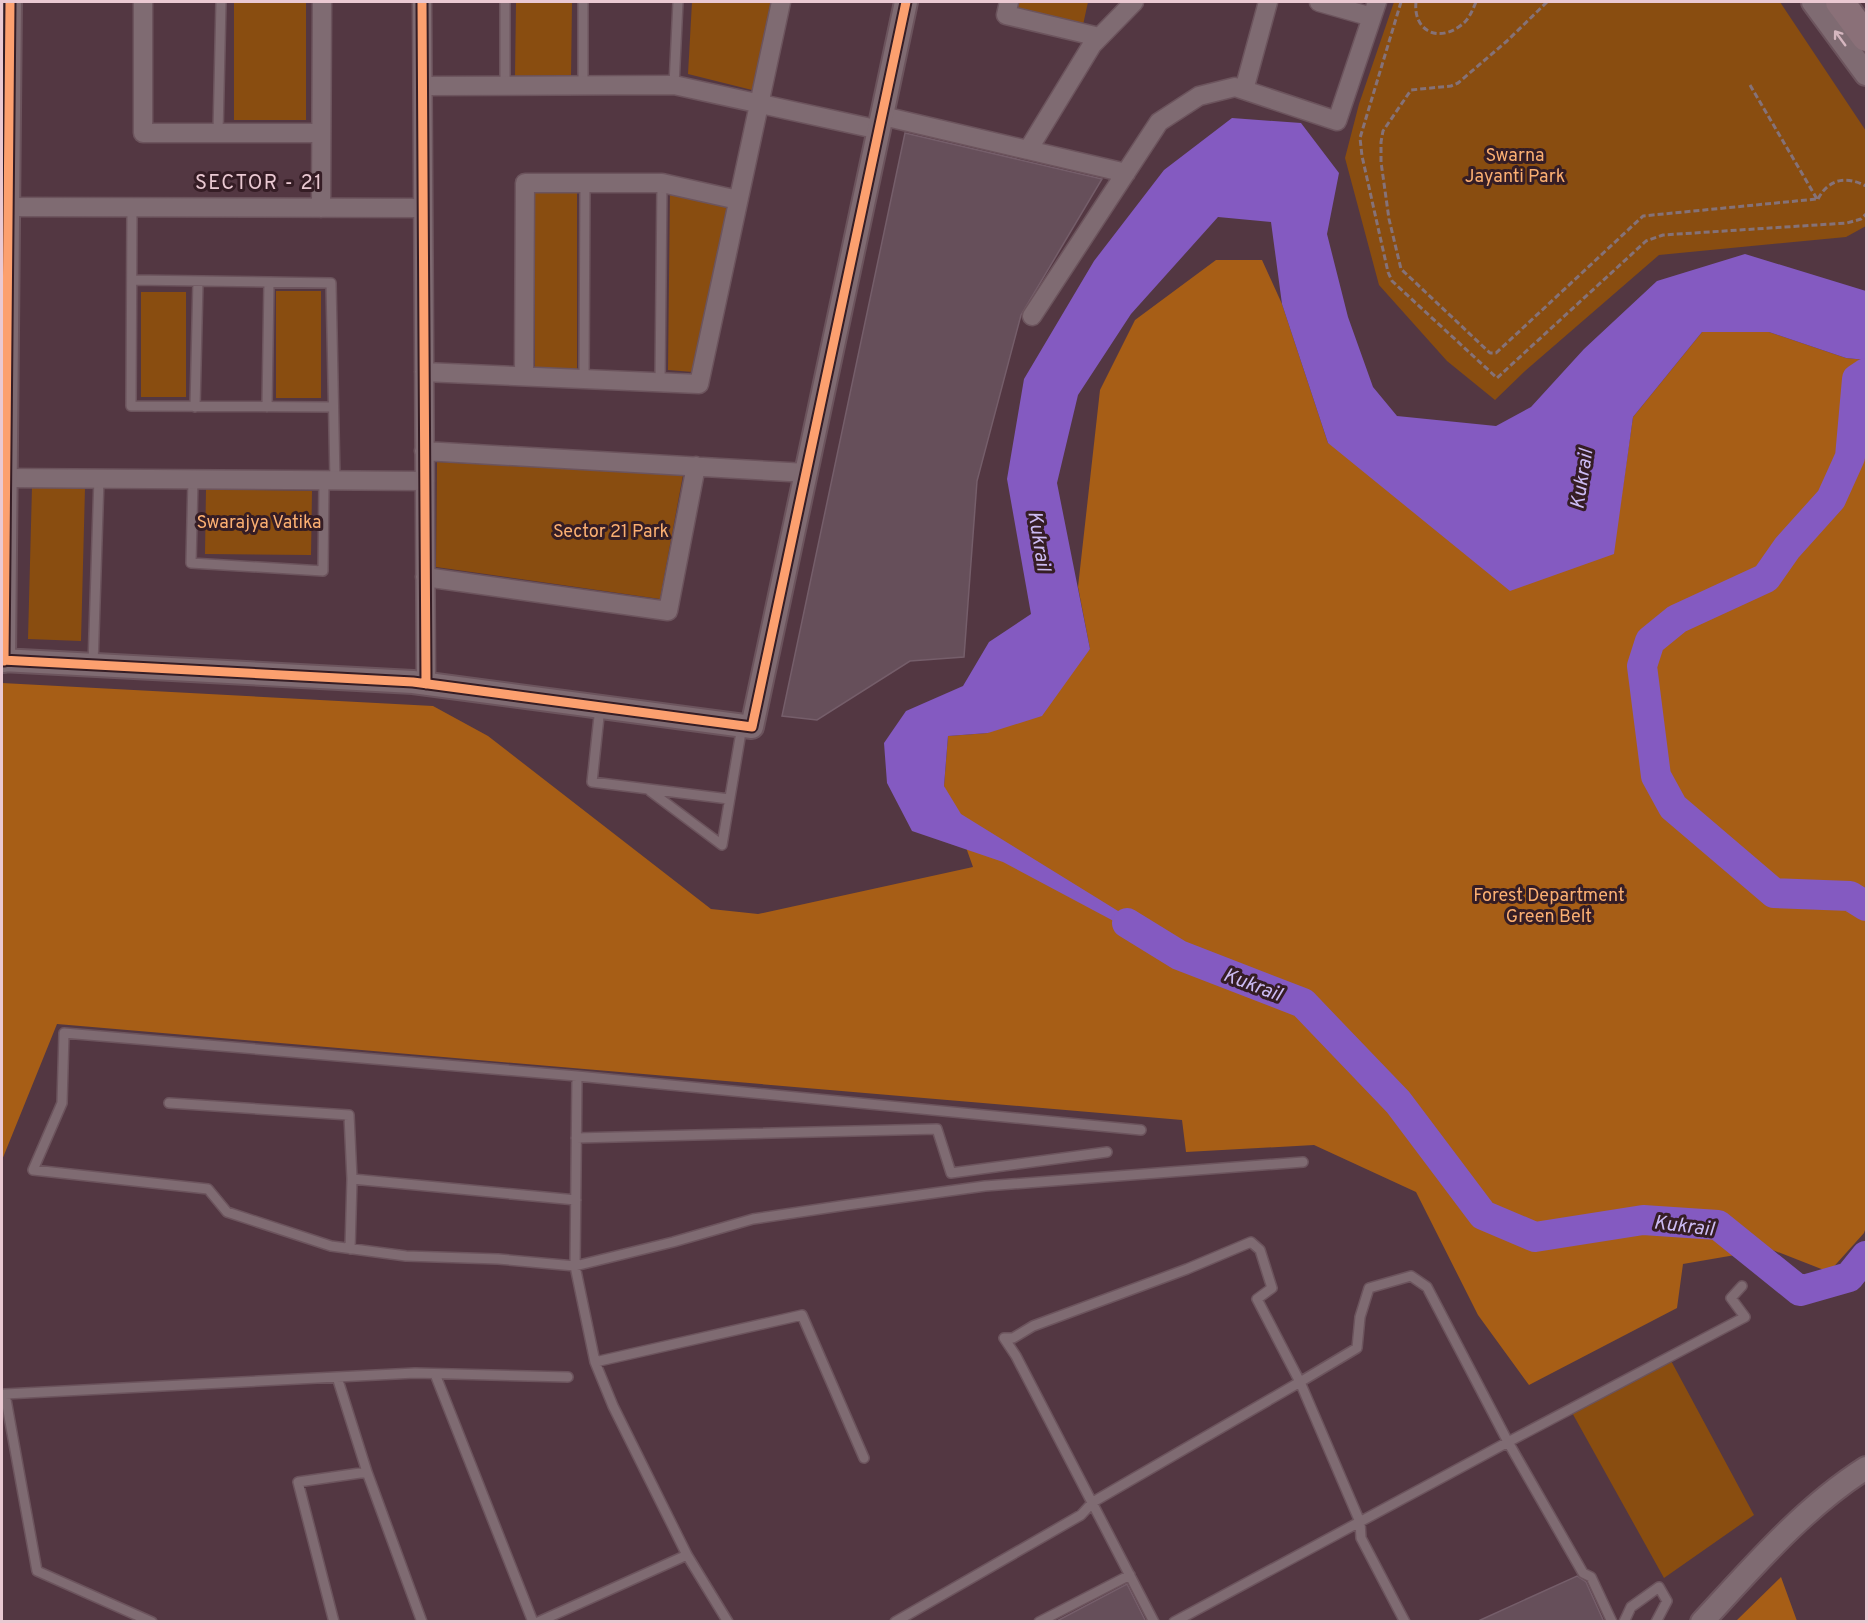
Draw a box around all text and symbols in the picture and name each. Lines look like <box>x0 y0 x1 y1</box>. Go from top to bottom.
one-way arrow <box>1834 30 1846 46</box>
park label: Swarna Jayanti Park <box>1465 145 1565 189</box>
district label: SECTOR - 21 <box>195 171 323 197</box>
water label: Kukrail <box>1565 446 1601 511</box>
water label: Kukrail <box>1020 509 1056 574</box>
park label: Swarajya Vatika <box>196 512 322 535</box>
park label: Sector 21 Park <box>553 521 669 544</box>
park label: Forest Department Green Belt <box>1473 885 1625 929</box>
water label: Kukrail <box>1219 963 1286 1009</box>
water label: Kukrail <box>1652 1210 1716 1244</box>

